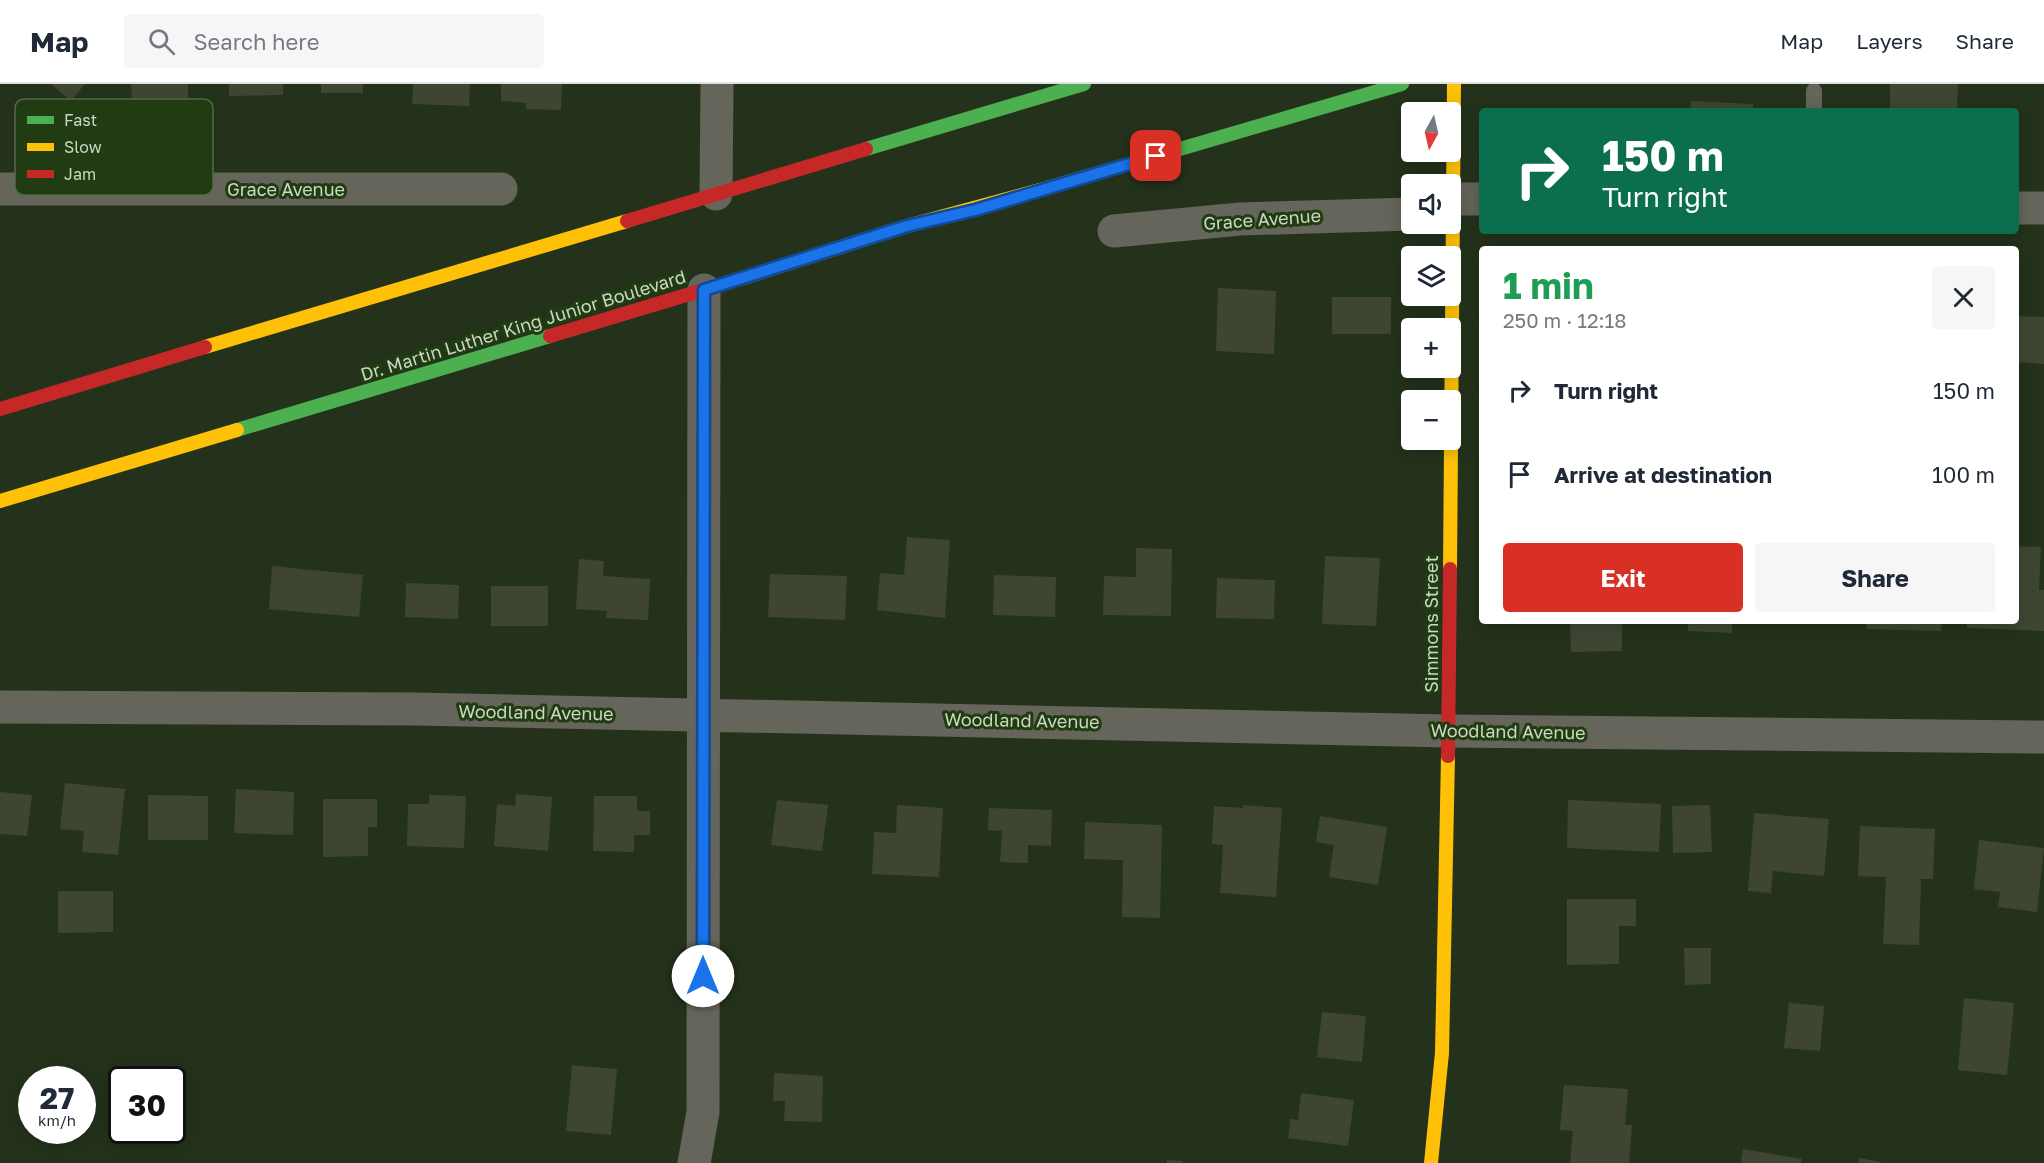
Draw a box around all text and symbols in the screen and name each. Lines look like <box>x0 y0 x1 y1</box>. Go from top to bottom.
search box <box>124 14 544 68</box>
text: Map <box>30 25 88 58</box>
icon: search <box>145 25 178 58</box>
text: Search here <box>193 28 319 55</box>
text: Map <box>1780 28 1823 54</box>
text: Layers <box>1856 28 1923 54</box>
text: Share <box>1956 28 2014 54</box>
legend <box>15 99 213 195</box>
north arrow <box>1401 102 1461 162</box>
map controls <box>1401 102 1461 450</box>
text: Fast <box>64 110 97 130</box>
pin <box>1130 130 1181 181</box>
text: 150 m <box>1602 130 1724 180</box>
icon: right <box>1503 132 1581 210</box>
text: Slow <box>64 137 102 157</box>
icon: arrive <box>1139 139 1172 172</box>
text: Jam <box>64 164 96 184</box>
button: sound <box>1401 174 1461 234</box>
street label: Grace Avenue <box>227 178 345 200</box>
text: Turn right <box>1602 181 1728 213</box>
street label: Grace Avenue <box>1202 204 1322 234</box>
button: layers <box>1401 246 1461 306</box>
text: 1 min <box>1503 264 1594 307</box>
street label: Dr. Martin Luther King Junior Boulevard <box>358 265 688 385</box>
button: close <box>1932 266 1995 329</box>
text: 250 m · 12:18 <box>1503 308 1627 332</box>
button: + <box>1401 318 1461 378</box>
icon: right <box>1503 374 1536 407</box>
text: Turn right <box>1554 377 1658 404</box>
text: 150 m <box>1933 377 1995 404</box>
button: − <box>1401 390 1461 450</box>
icon: arrive <box>1503 458 1536 491</box>
text: Arrive at destination <box>1554 461 1772 488</box>
text: 100 m <box>1932 461 1995 488</box>
button: Exit <box>1503 543 1743 612</box>
button: Share <box>1755 543 1995 612</box>
street label: Simmons Street <box>1420 555 1442 693</box>
street label: Woodland Avenue <box>458 700 614 724</box>
street label: Woodland Avenue <box>944 708 1100 732</box>
street label: Woodland Avenue <box>1430 719 1586 743</box>
position arrow <box>671 944 735 1008</box>
speed limit sign: 30 <box>108 1066 186 1144</box>
text: 27 <box>40 1080 74 1116</box>
text: km/h <box>38 1111 76 1129</box>

